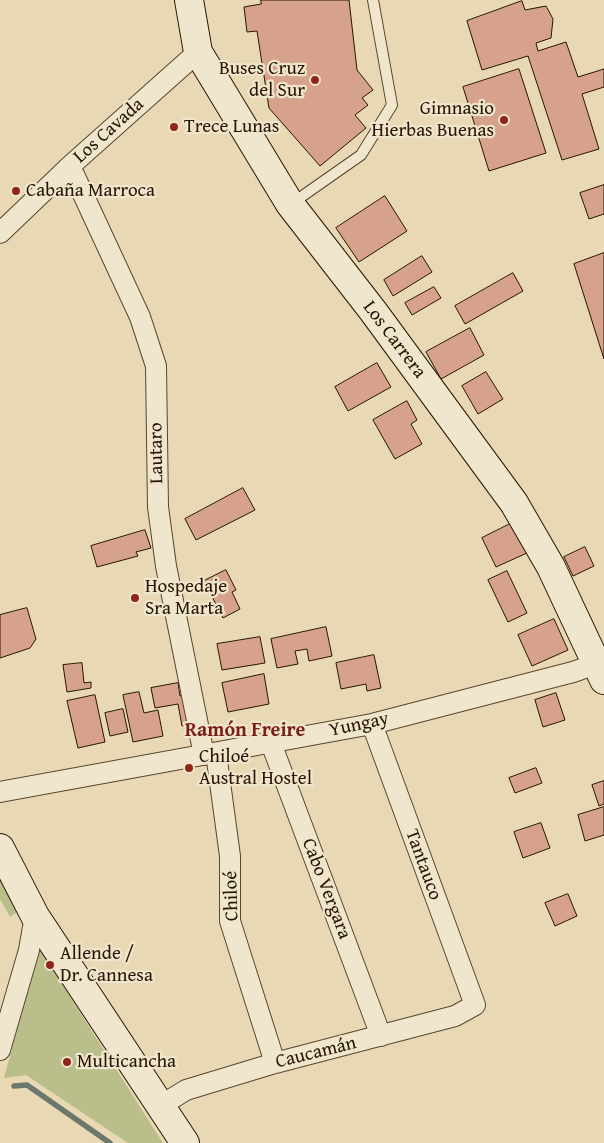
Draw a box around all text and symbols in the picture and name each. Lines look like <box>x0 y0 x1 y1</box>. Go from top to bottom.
place label: Buses Cruz del Sur <box>219 58 305 102</box>
marker: Buses Cruz del Sur <box>309 74 321 86</box>
street label: Los Cavada <box>69 93 149 169</box>
place label: Gimnasio Hierbas Buenas <box>372 98 494 142</box>
marker: Gimnasio Hierbas Buenas <box>498 114 510 126</box>
place label: Trece Lunas <box>184 116 279 138</box>
marker: Trece Lunas <box>168 121 180 133</box>
place label: Cabaña Marroca <box>26 180 155 202</box>
marker: Cabaña Marroca <box>10 185 22 197</box>
street label: Los Carrera <box>358 297 430 383</box>
street label: Lautaro <box>145 422 169 484</box>
place label: Hospedaje Sra Marta <box>145 576 227 620</box>
marker: Hospedaje Sra Marta <box>129 592 141 604</box>
street label: Yungay <box>327 708 391 742</box>
district label: Ramón Freire <box>185 719 305 743</box>
place label: Chiloé Austral Hostel <box>199 746 312 790</box>
marker: Chiloé Austral Hostel <box>183 762 195 774</box>
street label: Tantauco <box>400 826 446 904</box>
street label: Cabo Vergara <box>296 835 356 943</box>
street label: Chiloé <box>220 870 244 922</box>
place label: Allende / Dr. Cannesa <box>60 943 153 987</box>
marker: Allende / Dr. Cannesa <box>44 959 56 971</box>
street label: Caucamán <box>273 1032 359 1074</box>
place label: Multicancha <box>77 1051 176 1073</box>
marker: Multicancha <box>61 1056 73 1068</box>

